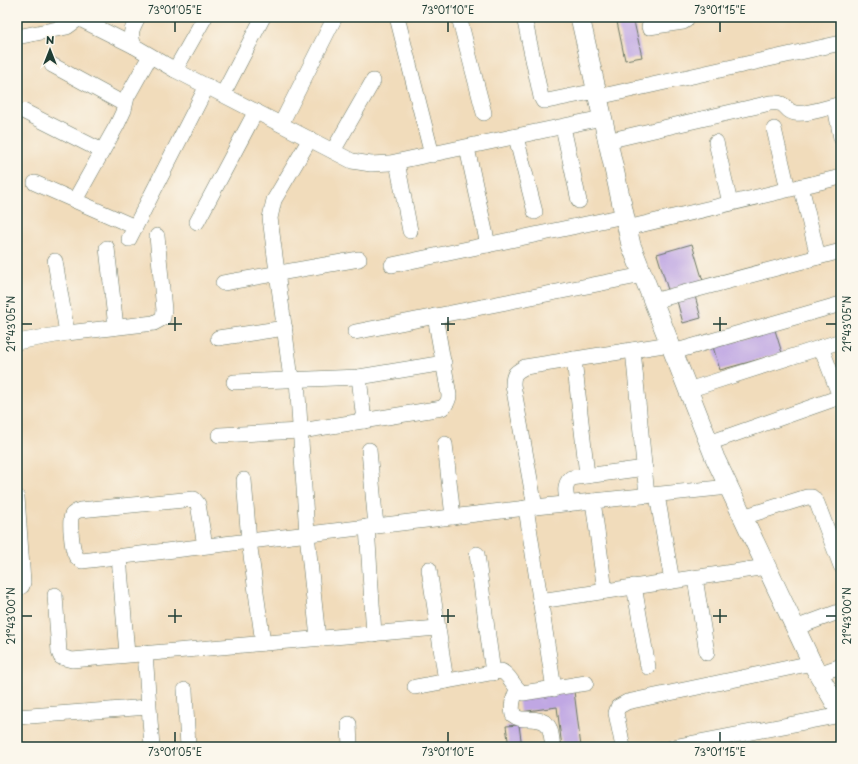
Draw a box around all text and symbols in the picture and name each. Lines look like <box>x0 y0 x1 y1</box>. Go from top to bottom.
text: 73°01'05"E <box>148 2 202 17</box>
text: 73°01'10"E <box>422 2 474 17</box>
text: 73°01'15"E <box>694 2 746 17</box>
north arrow <box>30 30 70 70</box>
text: N <box>46 31 55 48</box>
text: 21°43'05"N <box>3 296 18 352</box>
text: 21°43'05"N <box>839 296 854 352</box>
text: 21°43'00"N <box>3 587 18 645</box>
text: 21°43'00"N <box>839 587 854 645</box>
text: 73°01'05"E <box>148 744 202 759</box>
text: 73°01'10"E <box>422 744 474 759</box>
text: 73°01'15"E <box>694 744 746 759</box>

